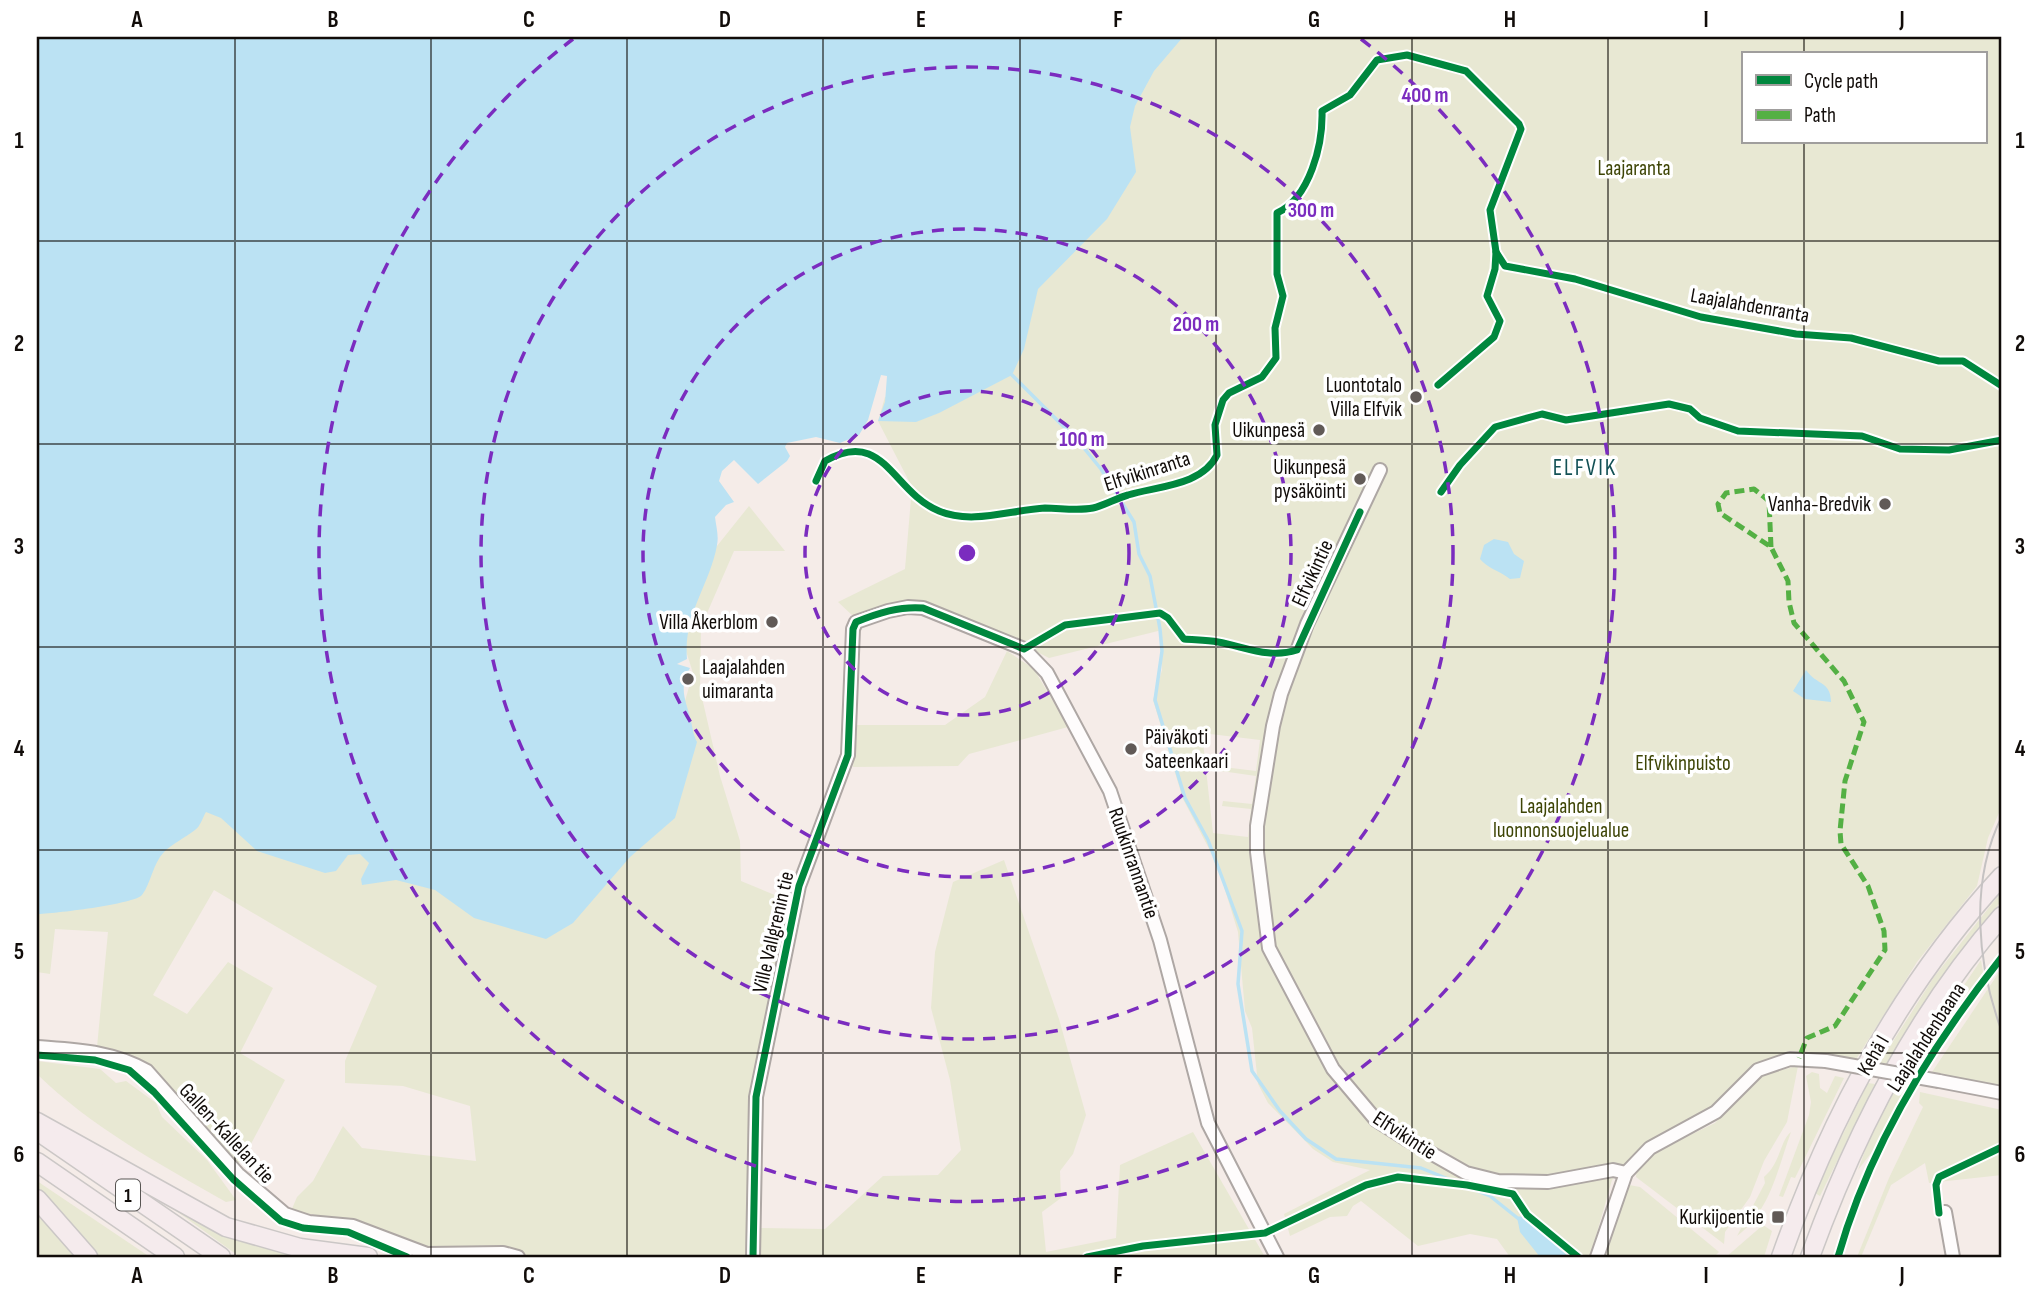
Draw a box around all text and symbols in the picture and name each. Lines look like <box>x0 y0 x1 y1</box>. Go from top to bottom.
text: A <box>131 6 144 34</box>
text: B <box>328 6 339 34</box>
text: C <box>523 6 535 34</box>
text: D <box>719 6 731 34</box>
text: E <box>916 6 926 34</box>
text: F <box>1113 6 1123 34</box>
text: G <box>1308 6 1320 34</box>
text: H <box>1504 6 1516 34</box>
text: I <box>1703 6 1709 34</box>
text: J <box>1898 6 1905 34</box>
legend <box>1742 52 1986 144</box>
text: Cycle path <box>1804 69 1878 94</box>
text: 400 m <box>1402 83 1448 108</box>
text: Path <box>1804 103 1836 128</box>
text: 1 <box>14 127 24 155</box>
text: 1 <box>2015 127 2025 155</box>
park label: Laajaranta <box>1597 156 1671 181</box>
text: 300 m <box>1288 198 1334 223</box>
street label: Laajalahdenranta <box>1689 283 1811 328</box>
text: 200 m <box>1173 312 1219 337</box>
text: 2 <box>14 330 24 358</box>
text: 2 <box>2015 330 2025 358</box>
place label: Luontotalo Villa Elfvik <box>1326 373 1402 422</box>
marker: Luontotalo Villa Elfvik <box>1408 389 1424 405</box>
place label: Uikunpesä <box>1232 418 1305 443</box>
marker: Uikunpesä <box>1311 422 1327 438</box>
text: 100 m <box>1059 427 1105 452</box>
street label: Elfvikinranta <box>1101 446 1193 497</box>
district label: ELFVIK <box>1553 454 1617 482</box>
place label: Uikunpesä pysäköinti <box>1273 455 1346 504</box>
marker: Uikunpesä pysäköinti <box>1352 471 1368 487</box>
place label: Vanha-Bredvik <box>1768 492 1871 517</box>
marker: Vanha-Bredvik <box>1877 496 1893 512</box>
text: 3 <box>14 533 24 561</box>
text: 3 <box>2015 533 2025 561</box>
street label: Elfvikintie <box>1286 536 1339 611</box>
centre of rings <box>955 541 979 565</box>
place label: Villa Åkerblom <box>659 610 758 635</box>
marker: Villa Åkerblom <box>764 614 780 630</box>
place label: Laajalahden uimaranta <box>702 655 785 704</box>
marker: Laajalahden uimaranta <box>680 671 696 687</box>
place label: Päiväkoti Sateenkaari <box>1145 725 1228 774</box>
text: 4 <box>14 735 25 763</box>
text: 4 <box>2015 735 2026 763</box>
marker: Päiväkoti Sateenkaari <box>1123 741 1139 757</box>
park label: Elfvikinpuisto <box>1635 751 1731 776</box>
park label: Laajalahden luonnonsuojelualue <box>1493 794 1629 843</box>
street label: Ruukinrannantie <box>1103 804 1164 922</box>
street label: Ville Vallgrenin tie <box>747 869 800 995</box>
text: 5 <box>14 938 24 966</box>
text: 5 <box>2015 938 2025 966</box>
street label: Laajalahdenbaana <box>1882 978 1971 1096</box>
street label: Kehä I <box>1852 1031 1895 1080</box>
street label: Gallen-Kallelan tie <box>174 1078 279 1189</box>
street label: Elfvikintie <box>1368 1106 1441 1165</box>
text: 6 <box>14 1141 24 1169</box>
text: 6 <box>2015 1141 2025 1169</box>
road number: 1 <box>116 1180 140 1210</box>
place label: Kurkijoentie <box>1679 1205 1764 1230</box>
marker: Kurkijoentie <box>1770 1209 1786 1225</box>
text: A <box>131 1262 144 1290</box>
text: B <box>328 1262 339 1290</box>
text: C <box>523 1262 535 1290</box>
text: D <box>719 1262 731 1290</box>
text: E <box>916 1262 926 1290</box>
text: F <box>1113 1262 1123 1290</box>
text: G <box>1308 1262 1320 1290</box>
text: H <box>1504 1262 1516 1290</box>
text: I <box>1703 1262 1709 1290</box>
text: J <box>1898 1262 1905 1290</box>

